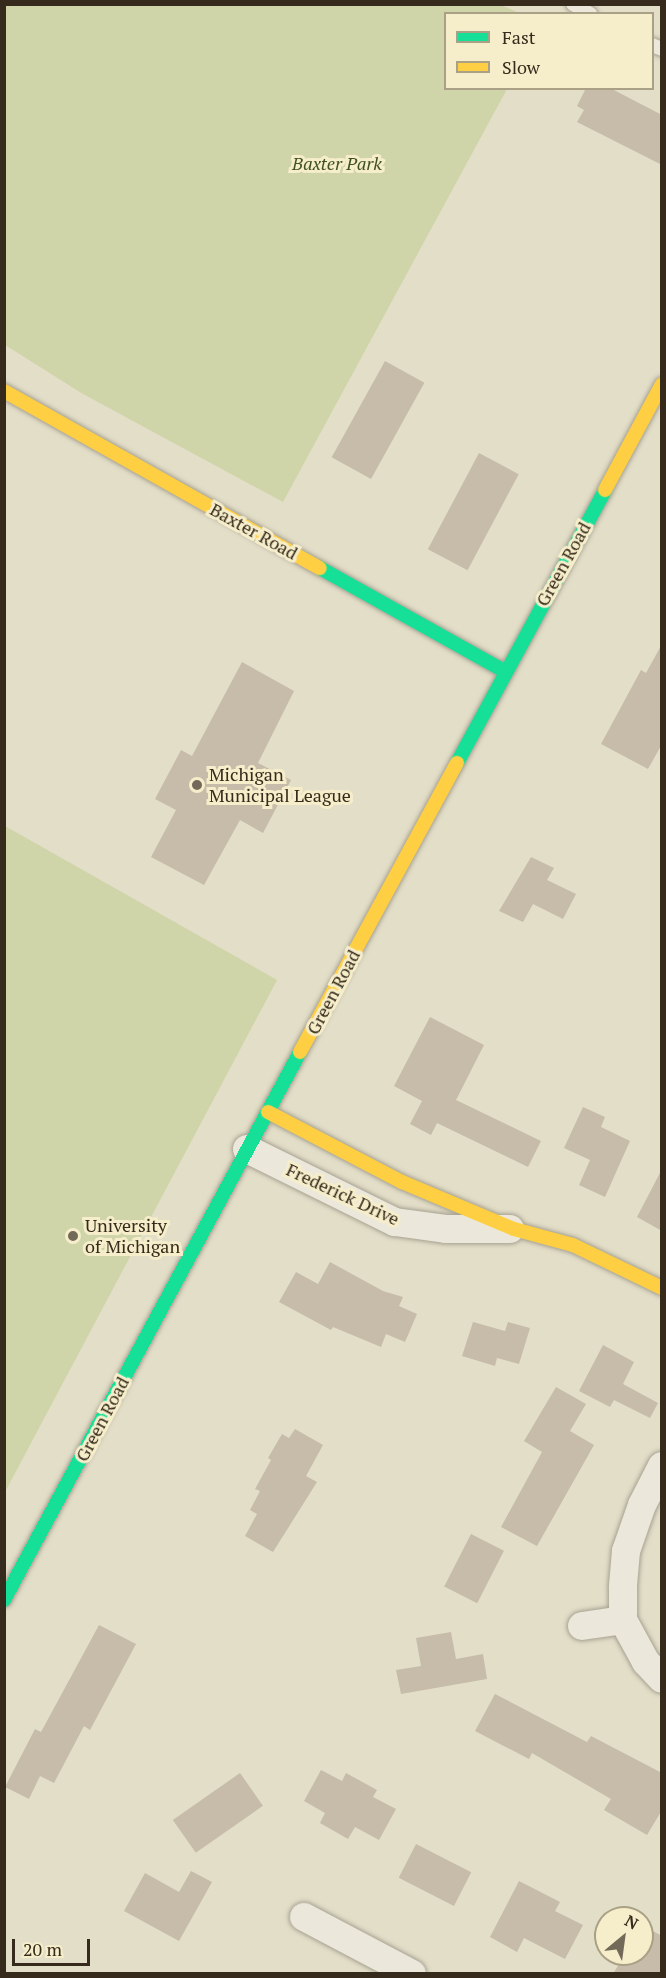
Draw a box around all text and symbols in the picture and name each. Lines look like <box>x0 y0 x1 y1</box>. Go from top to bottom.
legend <box>444 12 654 90</box>
text: Fast <box>502 25 535 49</box>
text: Slow <box>502 55 540 79</box>
park label: Baxter Park <box>292 152 382 174</box>
street label: Baxter Road <box>206 498 302 564</box>
street label: Green Road <box>531 518 595 610</box>
place label: Michigan Municipal League <box>209 764 351 806</box>
marker: Michigan Municipal League <box>190 778 204 792</box>
street label: Green Road <box>302 946 364 1038</box>
street label: Frederick Drive <box>283 1158 403 1230</box>
place label: University of Michigan <box>85 1215 180 1258</box>
marker: University of Michigan <box>66 1229 80 1243</box>
street label: Green Road <box>71 1373 133 1465</box>
north arrow <box>594 1906 654 1966</box>
text: N <box>621 1909 642 1935</box>
scale bar <box>15 1927 93 1965</box>
text: 20 m <box>23 1937 62 1961</box>

